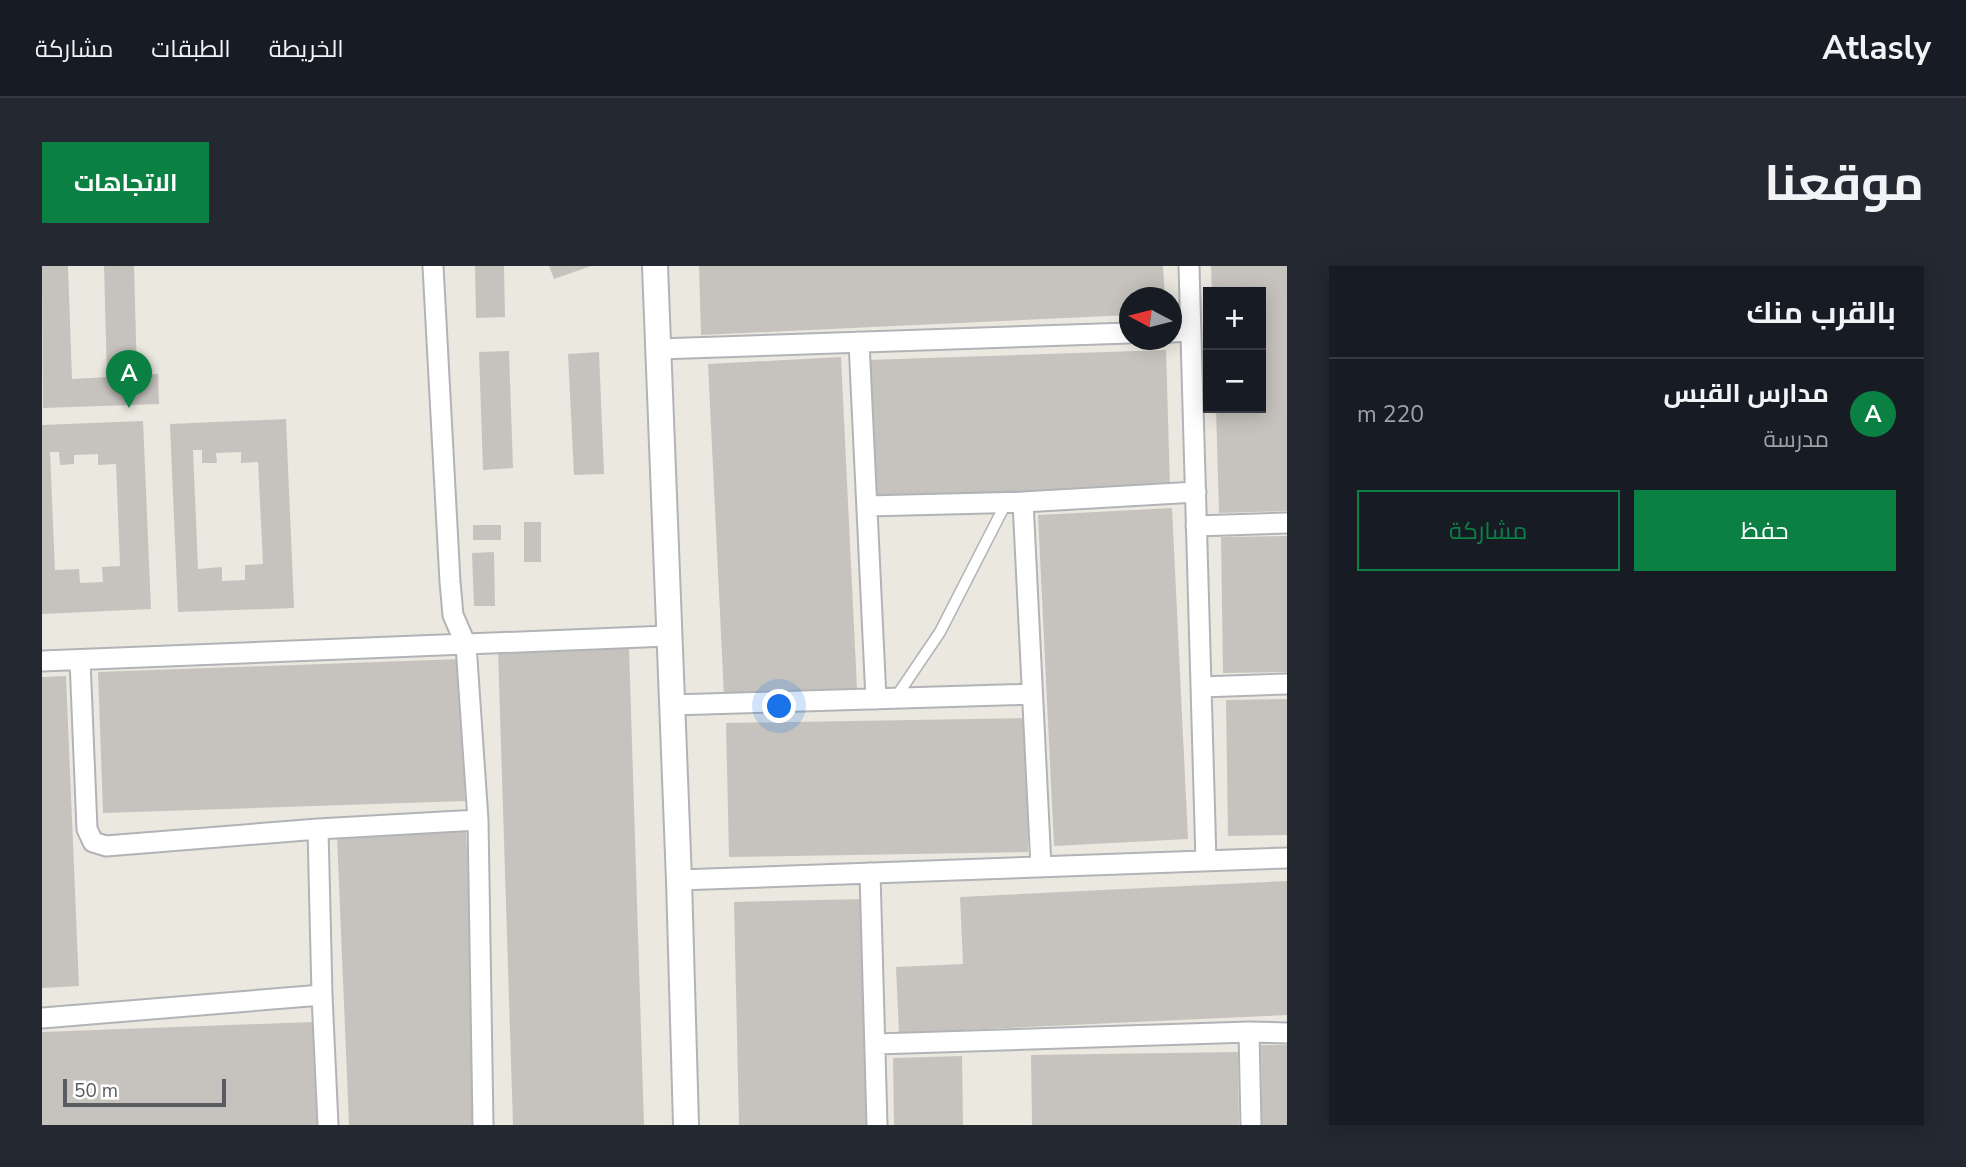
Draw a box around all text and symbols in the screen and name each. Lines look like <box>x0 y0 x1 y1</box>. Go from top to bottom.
text: Atlasly <box>1822 26 1931 71</box>
text: مشاركة <box>35 33 113 65</box>
text: الطبقات <box>151 33 231 65</box>
text: الخريطة <box>269 33 344 65</box>
button: الاتجاهات <box>42 142 209 223</box>
text: موقعنا <box>1764 150 1924 217</box>
north arrow <box>1119 287 1182 350</box>
map controls <box>1203 287 1266 413</box>
button: + <box>1203 287 1266 350</box>
text: بالقرب منك <box>1746 293 1896 334</box>
pin: A <box>106 350 152 408</box>
button: − <box>1203 350 1266 413</box>
text: مدارس القبس <box>1664 376 1829 411</box>
text: 220 m <box>1357 399 1424 430</box>
text: A <box>1864 399 1882 430</box>
text: مدرسة <box>1764 424 1829 455</box>
button: مشاركة <box>1357 490 1620 571</box>
button: حفظ <box>1634 490 1896 571</box>
your location <box>762 689 796 723</box>
scale bar <box>63 1076 226 1108</box>
text: 50 m <box>74 1078 118 1104</box>

